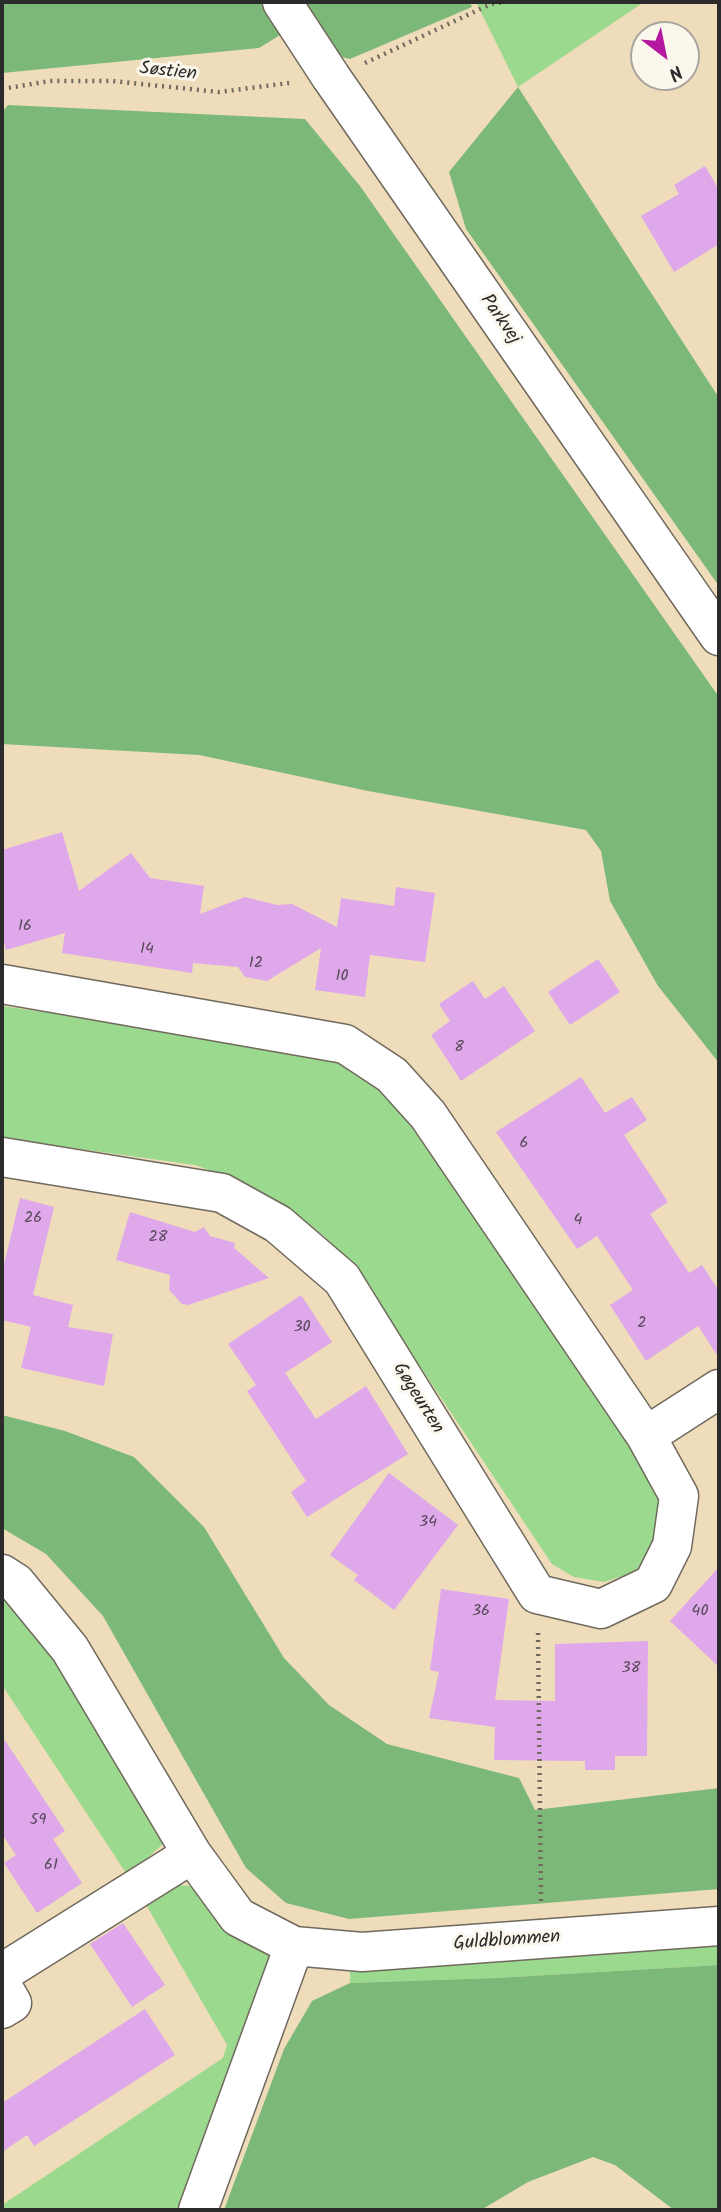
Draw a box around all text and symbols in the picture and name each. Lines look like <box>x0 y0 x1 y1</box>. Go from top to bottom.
north arrow <box>630 21 700 91</box>
text: N <box>662 56 688 88</box>
street label: Søstien <box>138 59 198 87</box>
street label: Parkvej <box>474 291 524 349</box>
house number: 16 <box>18 917 32 937</box>
house number: 14 <box>140 940 154 960</box>
house number: 12 <box>249 954 263 974</box>
house number: 10 <box>335 967 349 987</box>
house number: 8 <box>454 1038 464 1058</box>
house number: 6 <box>520 1134 528 1154</box>
house number: 26 <box>24 1209 42 1229</box>
house number: 4 <box>574 1211 582 1231</box>
house number: 28 <box>149 1228 167 1248</box>
house number: 2 <box>637 1314 647 1334</box>
house number: 30 <box>293 1318 311 1338</box>
street label: Gøgeurten <box>386 1359 448 1439</box>
house number: 34 <box>419 1513 437 1533</box>
house number: 36 <box>472 1602 490 1622</box>
house number: 40 <box>692 1602 708 1622</box>
house number: 38 <box>622 1659 640 1679</box>
house number: 59 <box>30 1811 46 1831</box>
house number: 61 <box>44 1856 58 1876</box>
street label: Guldblommen <box>453 1927 561 1957</box>

